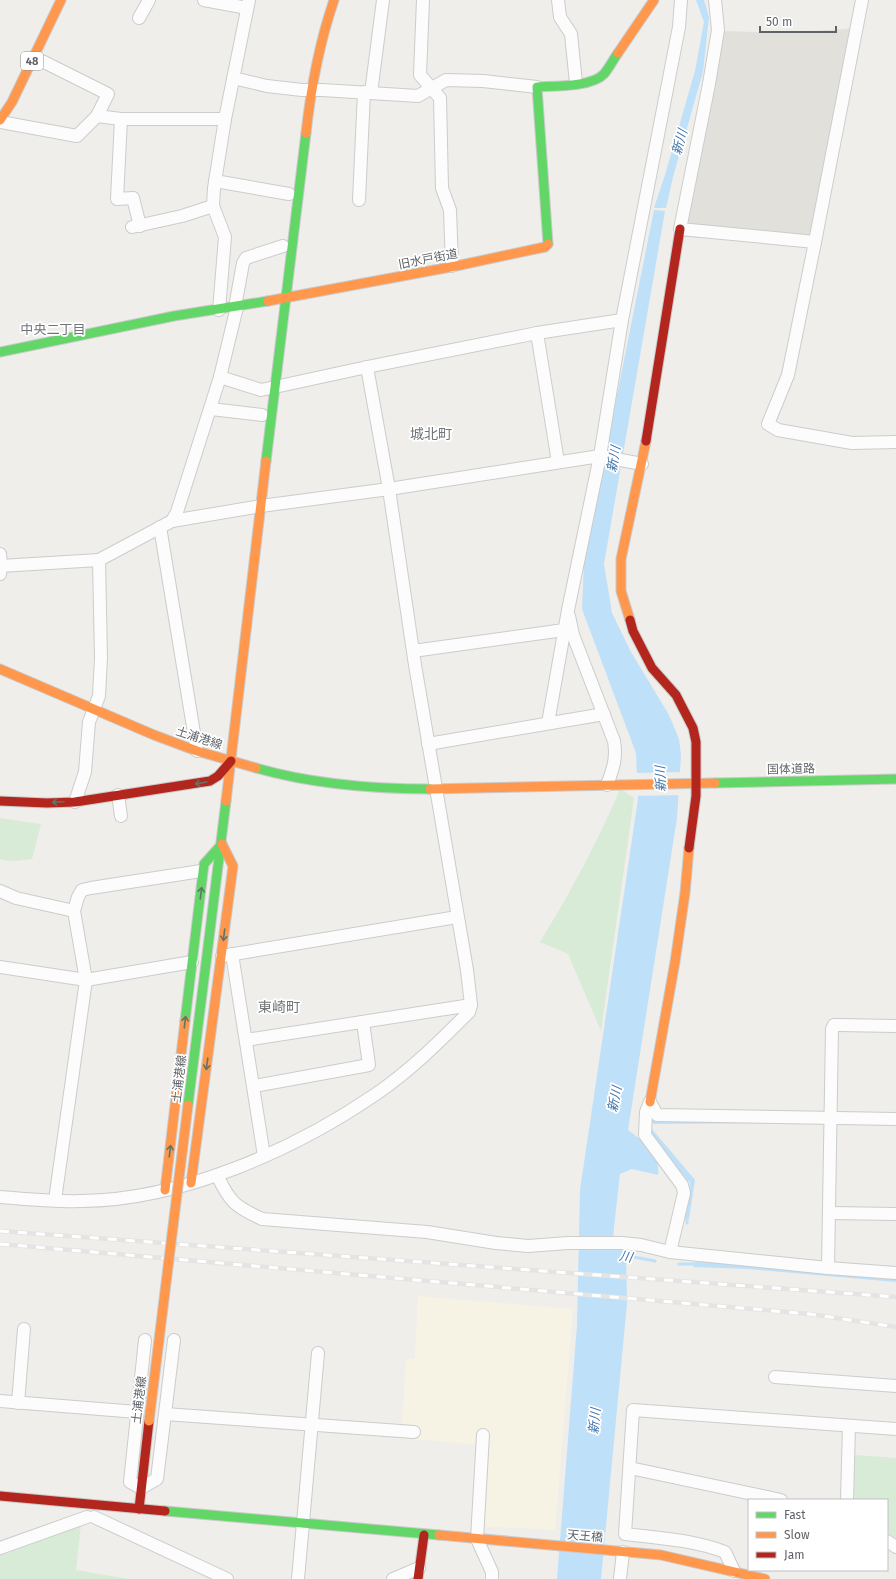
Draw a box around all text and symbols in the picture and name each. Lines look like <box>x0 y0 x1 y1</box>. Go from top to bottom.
scale bar <box>760 8 836 34</box>
text: 50 m <box>766 15 792 29</box>
road number: 48 <box>21 52 43 70</box>
water label: 新川 <box>669 126 691 157</box>
street label: 旧水戸街道 <box>397 246 459 272</box>
district label: 中央二丁目 <box>20 322 86 337</box>
district label: 城北町 <box>410 426 452 443</box>
water label: 新川 <box>604 443 623 473</box>
street label: 土浦港線 <box>174 724 224 752</box>
street label: 国体道路 <box>767 762 815 776</box>
water label: 新川 <box>652 764 668 792</box>
one-way arrow <box>195 779 208 787</box>
one-way arrow <box>52 799 65 806</box>
one-way arrow <box>197 887 205 900</box>
one-way arrow <box>221 929 228 942</box>
district label: 東崎町 <box>258 999 300 1016</box>
one-way arrow <box>181 1016 189 1029</box>
street label: 土浦港線 <box>169 1054 189 1104</box>
one-way arrow <box>203 1057 211 1070</box>
water label: 新川 <box>605 1083 625 1113</box>
one-way arrow <box>166 1145 174 1158</box>
water label: 川 <box>618 1248 636 1265</box>
street label: 土浦港線 <box>129 1375 149 1425</box>
water label: 新川 <box>586 1405 603 1435</box>
legend <box>748 1499 888 1571</box>
text: Fast <box>784 1508 806 1522</box>
street label: 天王橋 <box>566 1527 604 1545</box>
text: Slow <box>784 1528 810 1542</box>
text: Jam <box>784 1548 804 1562</box>

